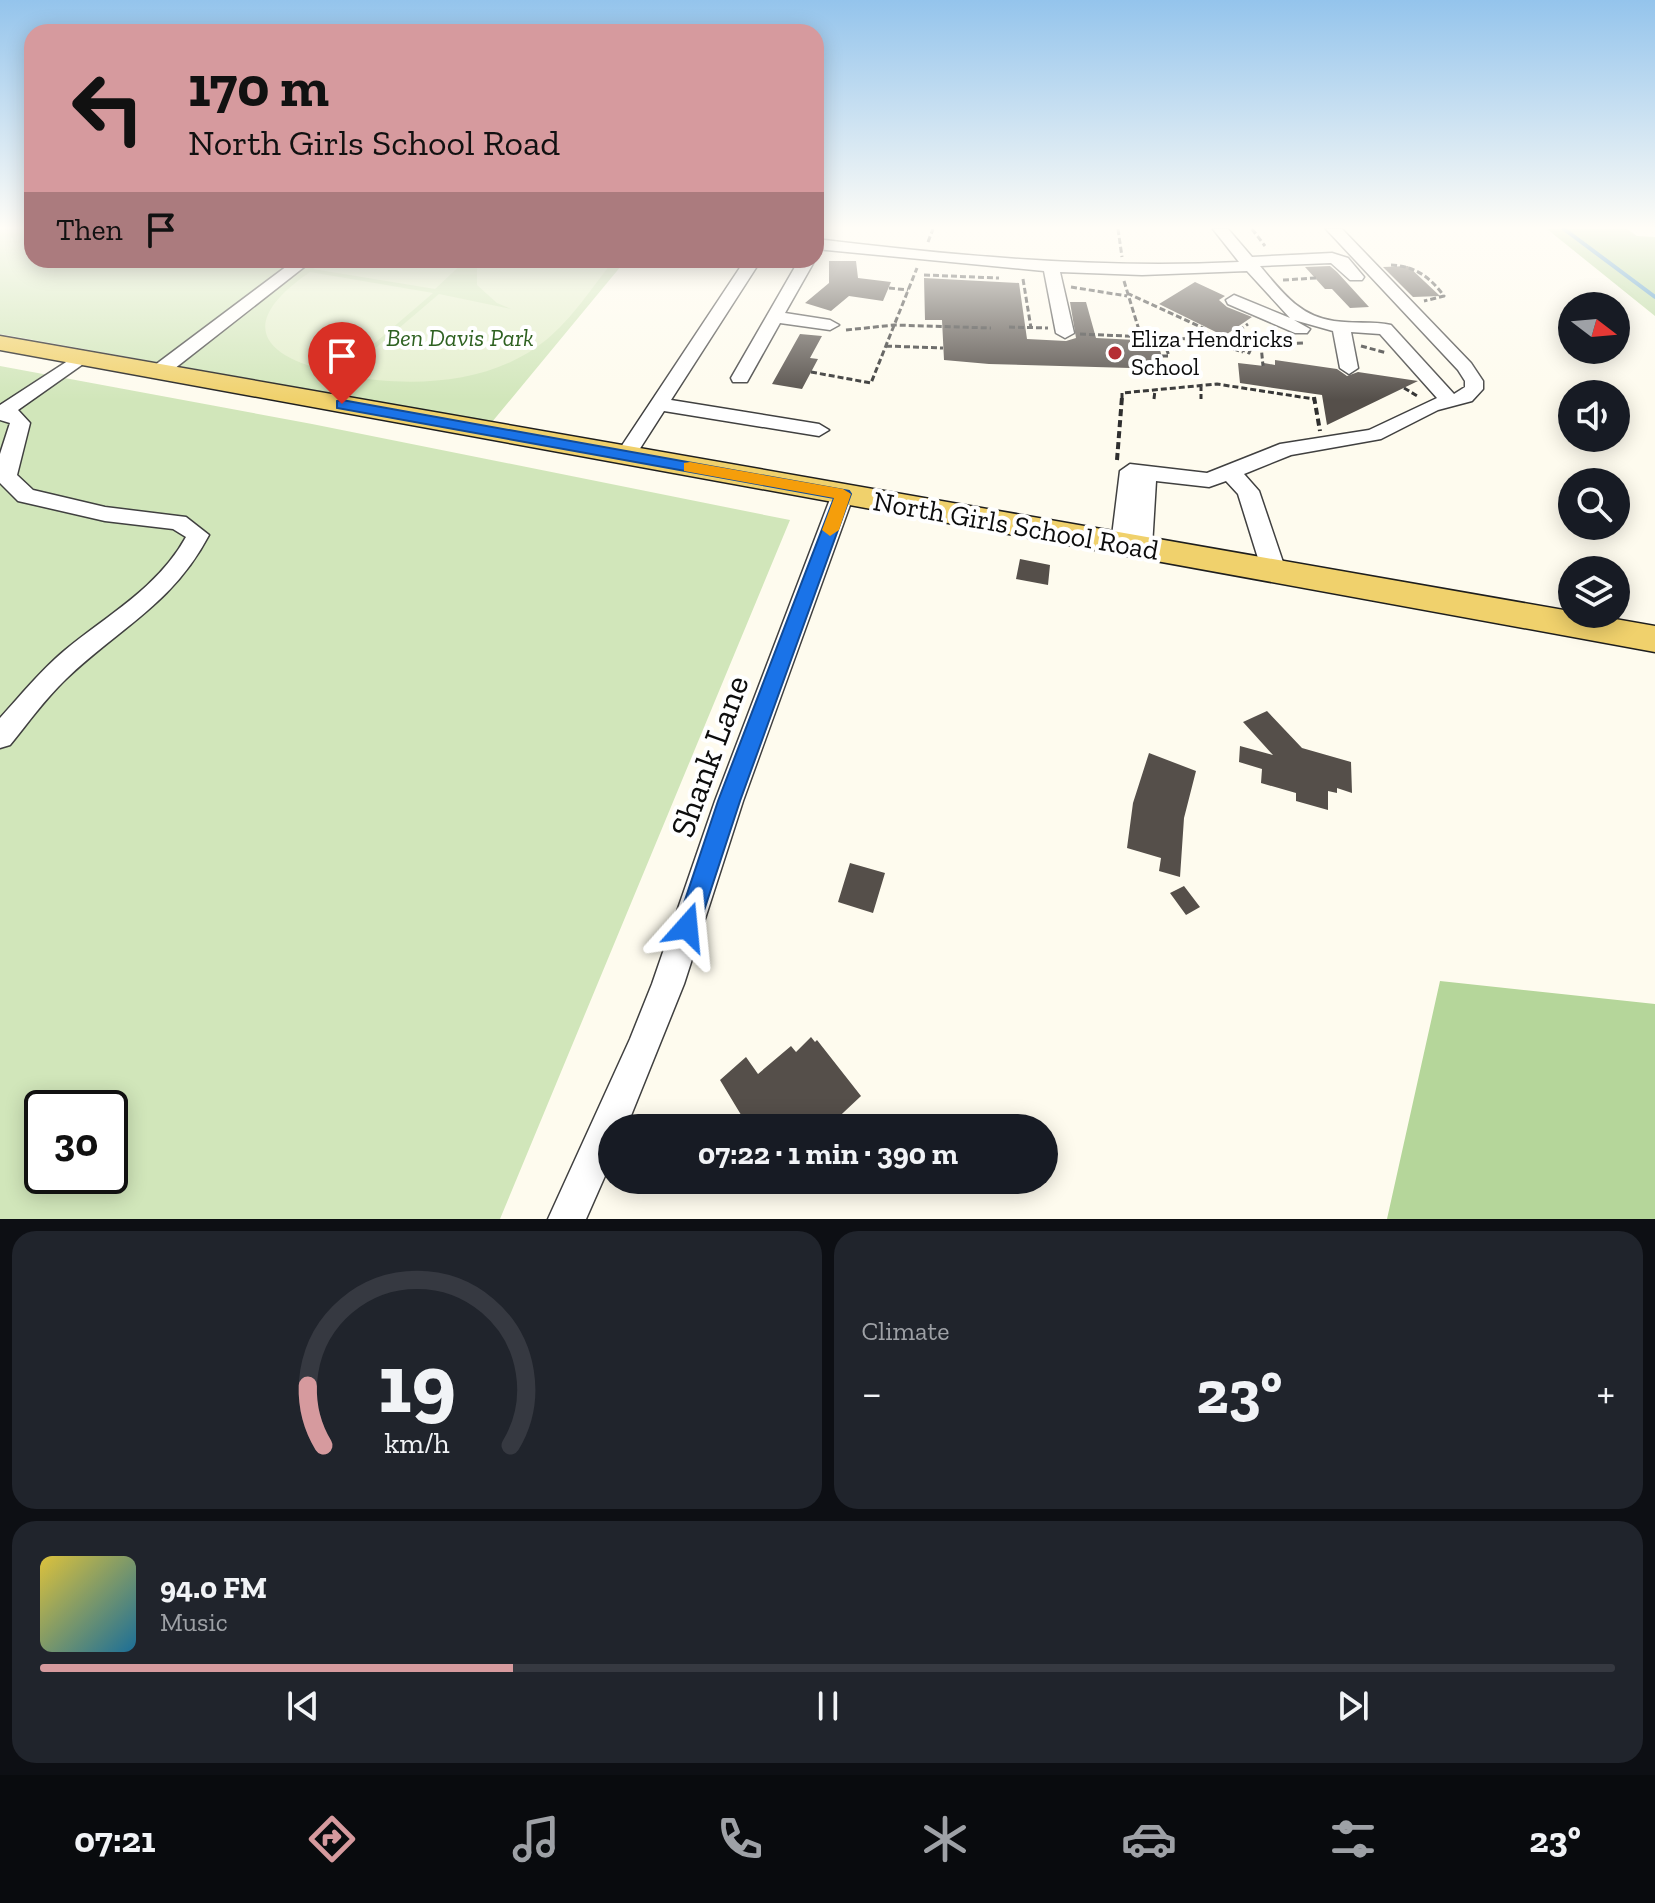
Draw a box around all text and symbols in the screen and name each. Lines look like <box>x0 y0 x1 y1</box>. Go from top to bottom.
text: 170 m <box>188 53 329 120</box>
icon: left <box>56 56 160 160</box>
text: North Girls School Road <box>188 121 560 164</box>
icon: arrive <box>139 208 183 252</box>
text: Then <box>56 212 123 248</box>
north arrow <box>1558 292 1630 364</box>
map controls <box>1558 292 1630 628</box>
pin <box>308 322 376 404</box>
park label: Ben Davis Park <box>386 323 534 352</box>
place label: Eliza Hendricks School <box>1131 324 1293 381</box>
icon: arrive <box>320 334 364 378</box>
marker: Eliza Hendricks School <box>1106 344 1124 362</box>
button: sound <box>1558 380 1630 452</box>
button: search <box>1558 468 1630 540</box>
street label: North Girls School Road <box>871 484 1161 567</box>
button: layers <box>1558 556 1630 628</box>
street label: Shank Lane <box>661 670 758 843</box>
position arrow <box>645 885 729 969</box>
speed limit sign: 30 <box>24 1090 128 1194</box>
text: 07:22 · 1 min · 390 m <box>698 1136 958 1172</box>
text: Climate <box>862 1315 949 1347</box>
text: 19 <box>378 1333 456 1433</box>
text: 23° <box>1196 1356 1282 1428</box>
text: − <box>862 1366 882 1419</box>
text: + <box>1596 1366 1615 1419</box>
text: km/h <box>384 1426 449 1460</box>
text: 94.0 FM <box>160 1570 267 1606</box>
text: Music <box>160 1606 228 1638</box>
icon: previous <box>281 1684 325 1728</box>
icon: pause <box>806 1684 850 1728</box>
icon: next <box>1331 1684 1375 1728</box>
icon: directions <box>304 1811 360 1867</box>
icon: music <box>508 1811 564 1867</box>
icon: phone <box>712 1811 768 1867</box>
icon: climate <box>917 1811 973 1867</box>
icon: car <box>1121 1811 1177 1867</box>
icon: filters <box>1325 1811 1381 1867</box>
text: 07:21 <box>74 1818 156 1861</box>
text: 23° <box>1529 1818 1581 1861</box>

